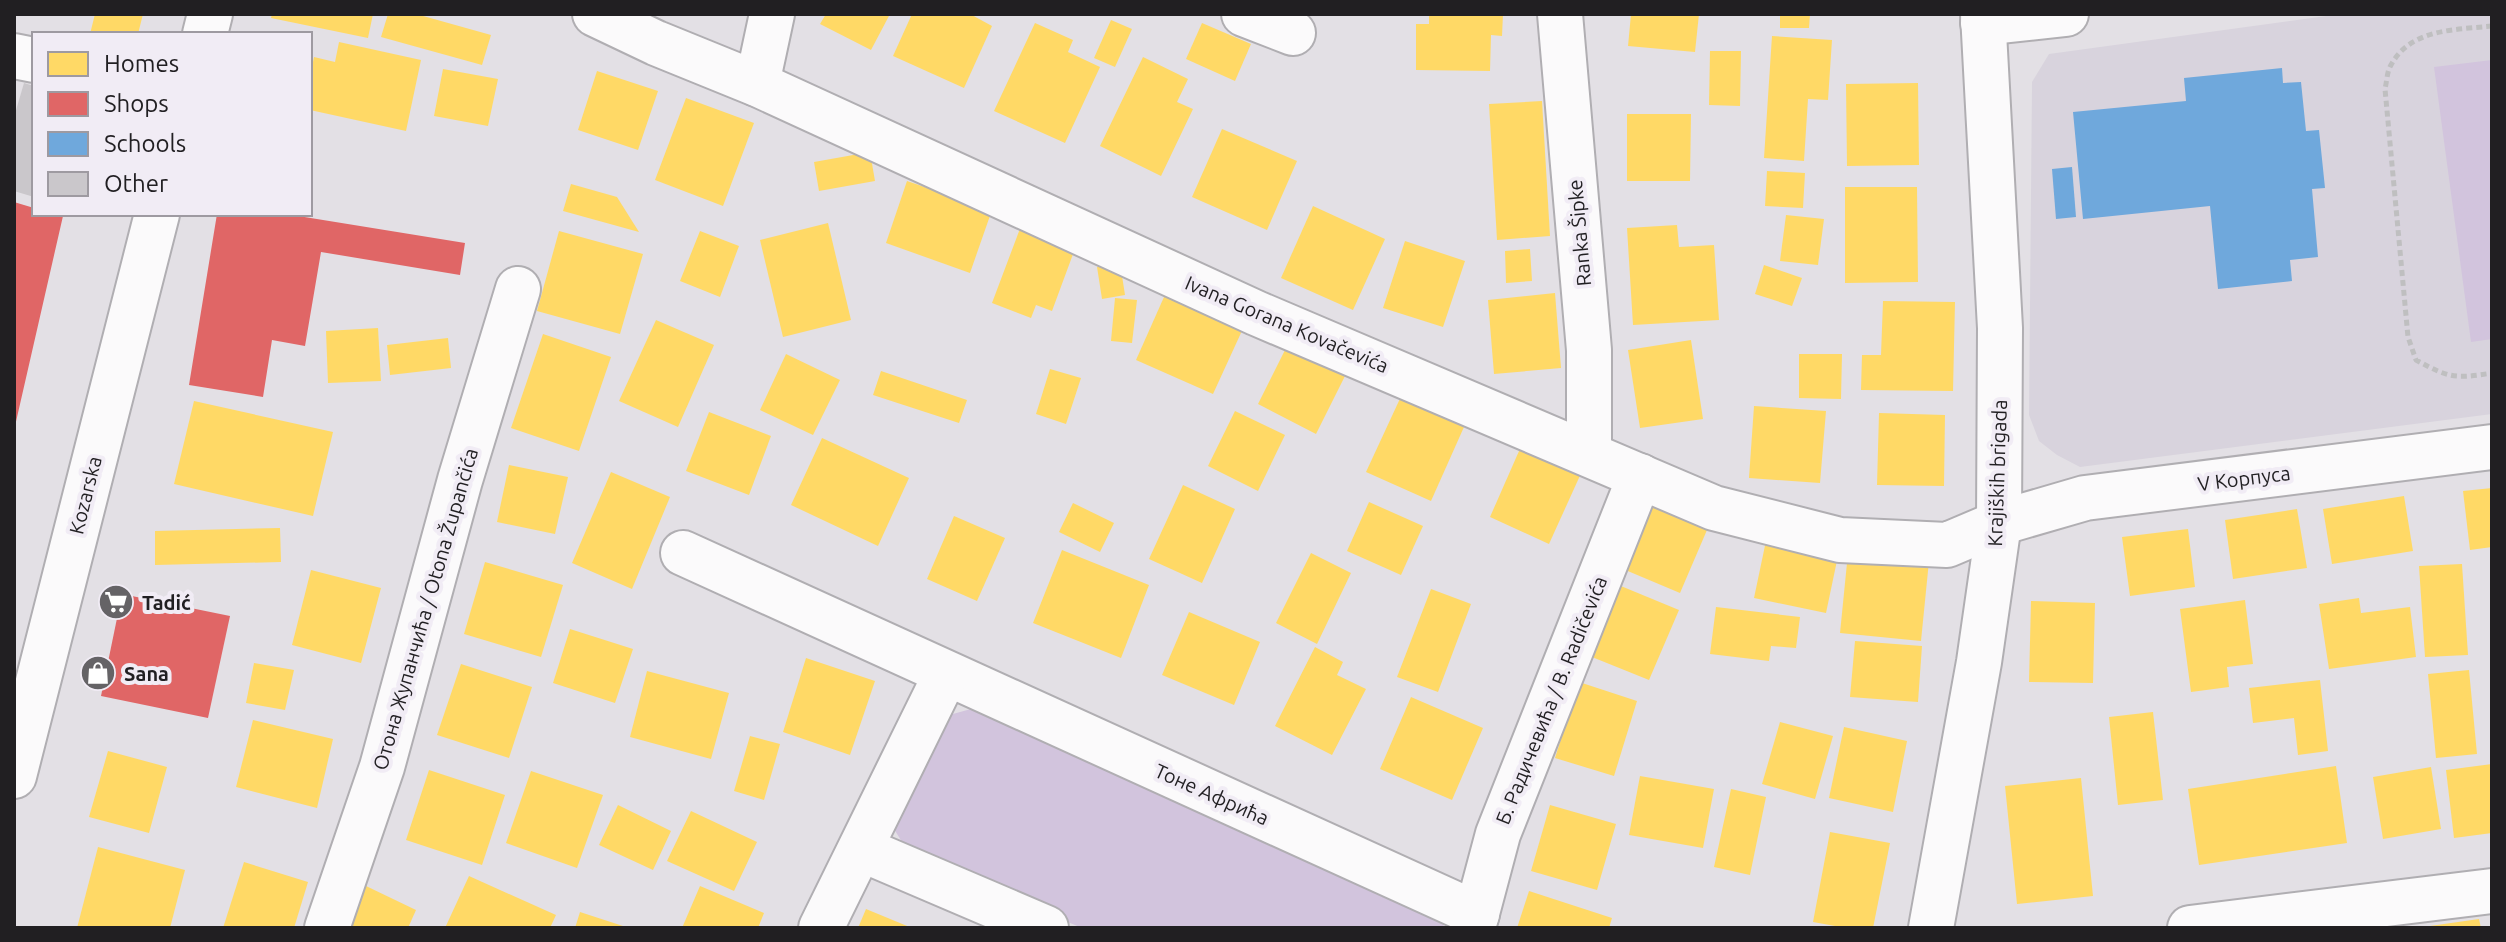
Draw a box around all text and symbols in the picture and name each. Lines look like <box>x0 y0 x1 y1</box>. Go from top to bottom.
legend <box>32 32 312 216</box>
text: Homes <box>104 50 179 77</box>
text: Shops <box>104 90 169 117</box>
text: Schools <box>104 130 186 157</box>
text: Other <box>104 170 168 197</box>
street label: Ranka Šipke <box>1563 179 1595 287</box>
street label: Ivana Gorana Kovačevića <box>1182 271 1392 377</box>
street label: Krajiških brigada <box>1983 399 2011 547</box>
street label: Отона Жупанчића / Otona Župančića <box>368 445 482 773</box>
street label: Kozarska <box>64 454 106 536</box>
street label: V Корпуса <box>2196 461 2292 495</box>
street label: Б. Радичевића / B. Radičevića <box>1491 573 1611 827</box>
supermarket icon: Tadić <box>97 583 135 621</box>
place label: Tadić <box>142 591 191 614</box>
shop icon: Sana <box>79 654 117 692</box>
place label: Sana <box>124 662 169 685</box>
street label: Тоне Афрића <box>1151 759 1273 829</box>

